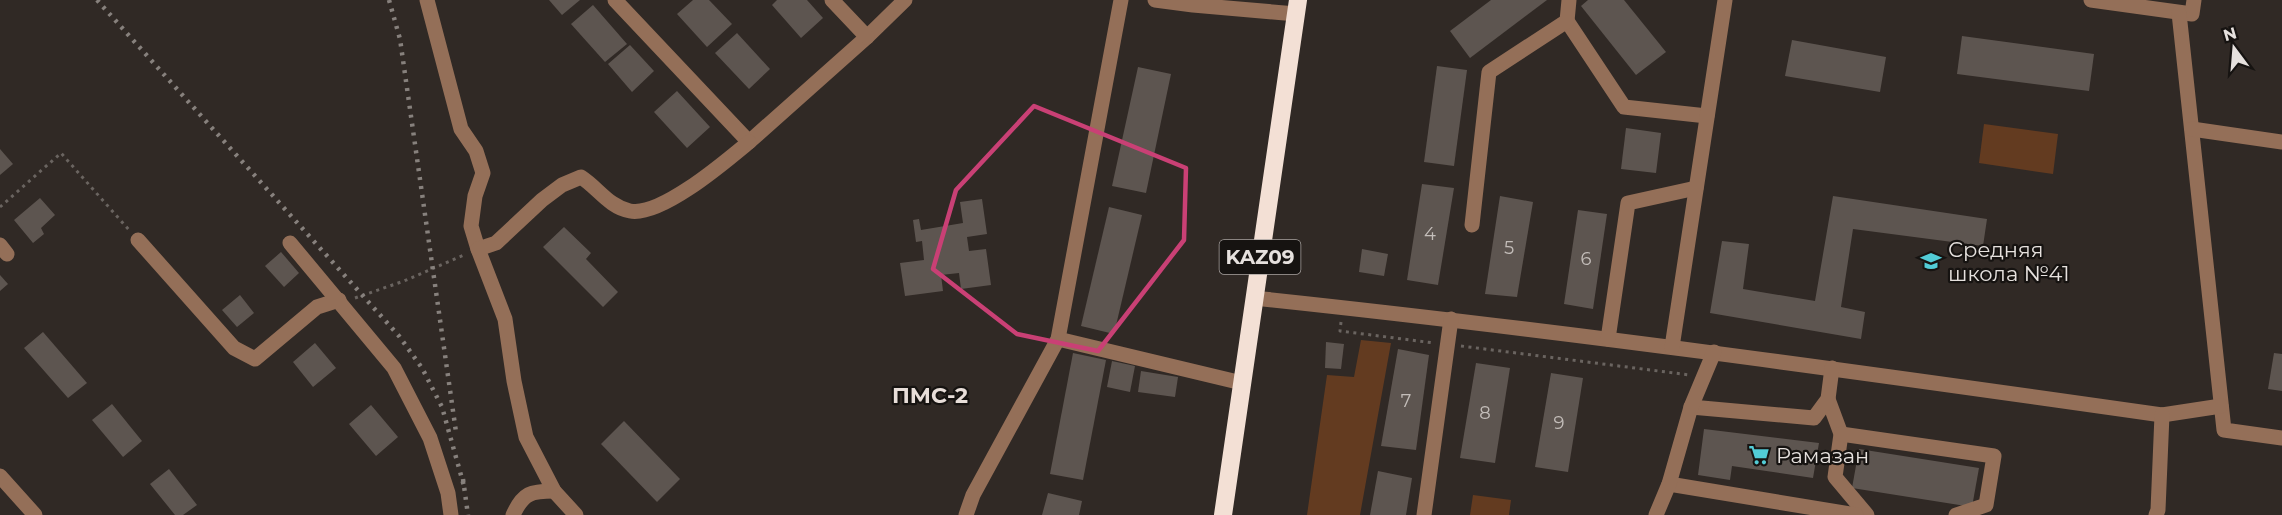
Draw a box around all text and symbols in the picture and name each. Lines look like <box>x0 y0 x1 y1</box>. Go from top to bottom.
north arrow <box>2204 18 2264 78</box>
text: N <box>2221 23 2239 45</box>
house number: 4 <box>1424 223 1436 245</box>
house number: 5 <box>1504 237 1514 259</box>
place label: Средняя школа №41 <box>1948 237 2070 286</box>
road number: KAZ09 <box>1220 240 1300 274</box>
house number: 6 <box>1581 248 1592 270</box>
school or university icon: Средняя школа №41 <box>1919 249 1943 273</box>
district label: ПМС-2 <box>892 382 968 409</box>
house number: 7 <box>1401 390 1411 412</box>
house number: 8 <box>1479 402 1491 424</box>
house number: 9 <box>1554 412 1565 434</box>
supermarket icon: Рамазан <box>1747 443 1771 467</box>
place label: Рамазан <box>1776 443 1869 468</box>

